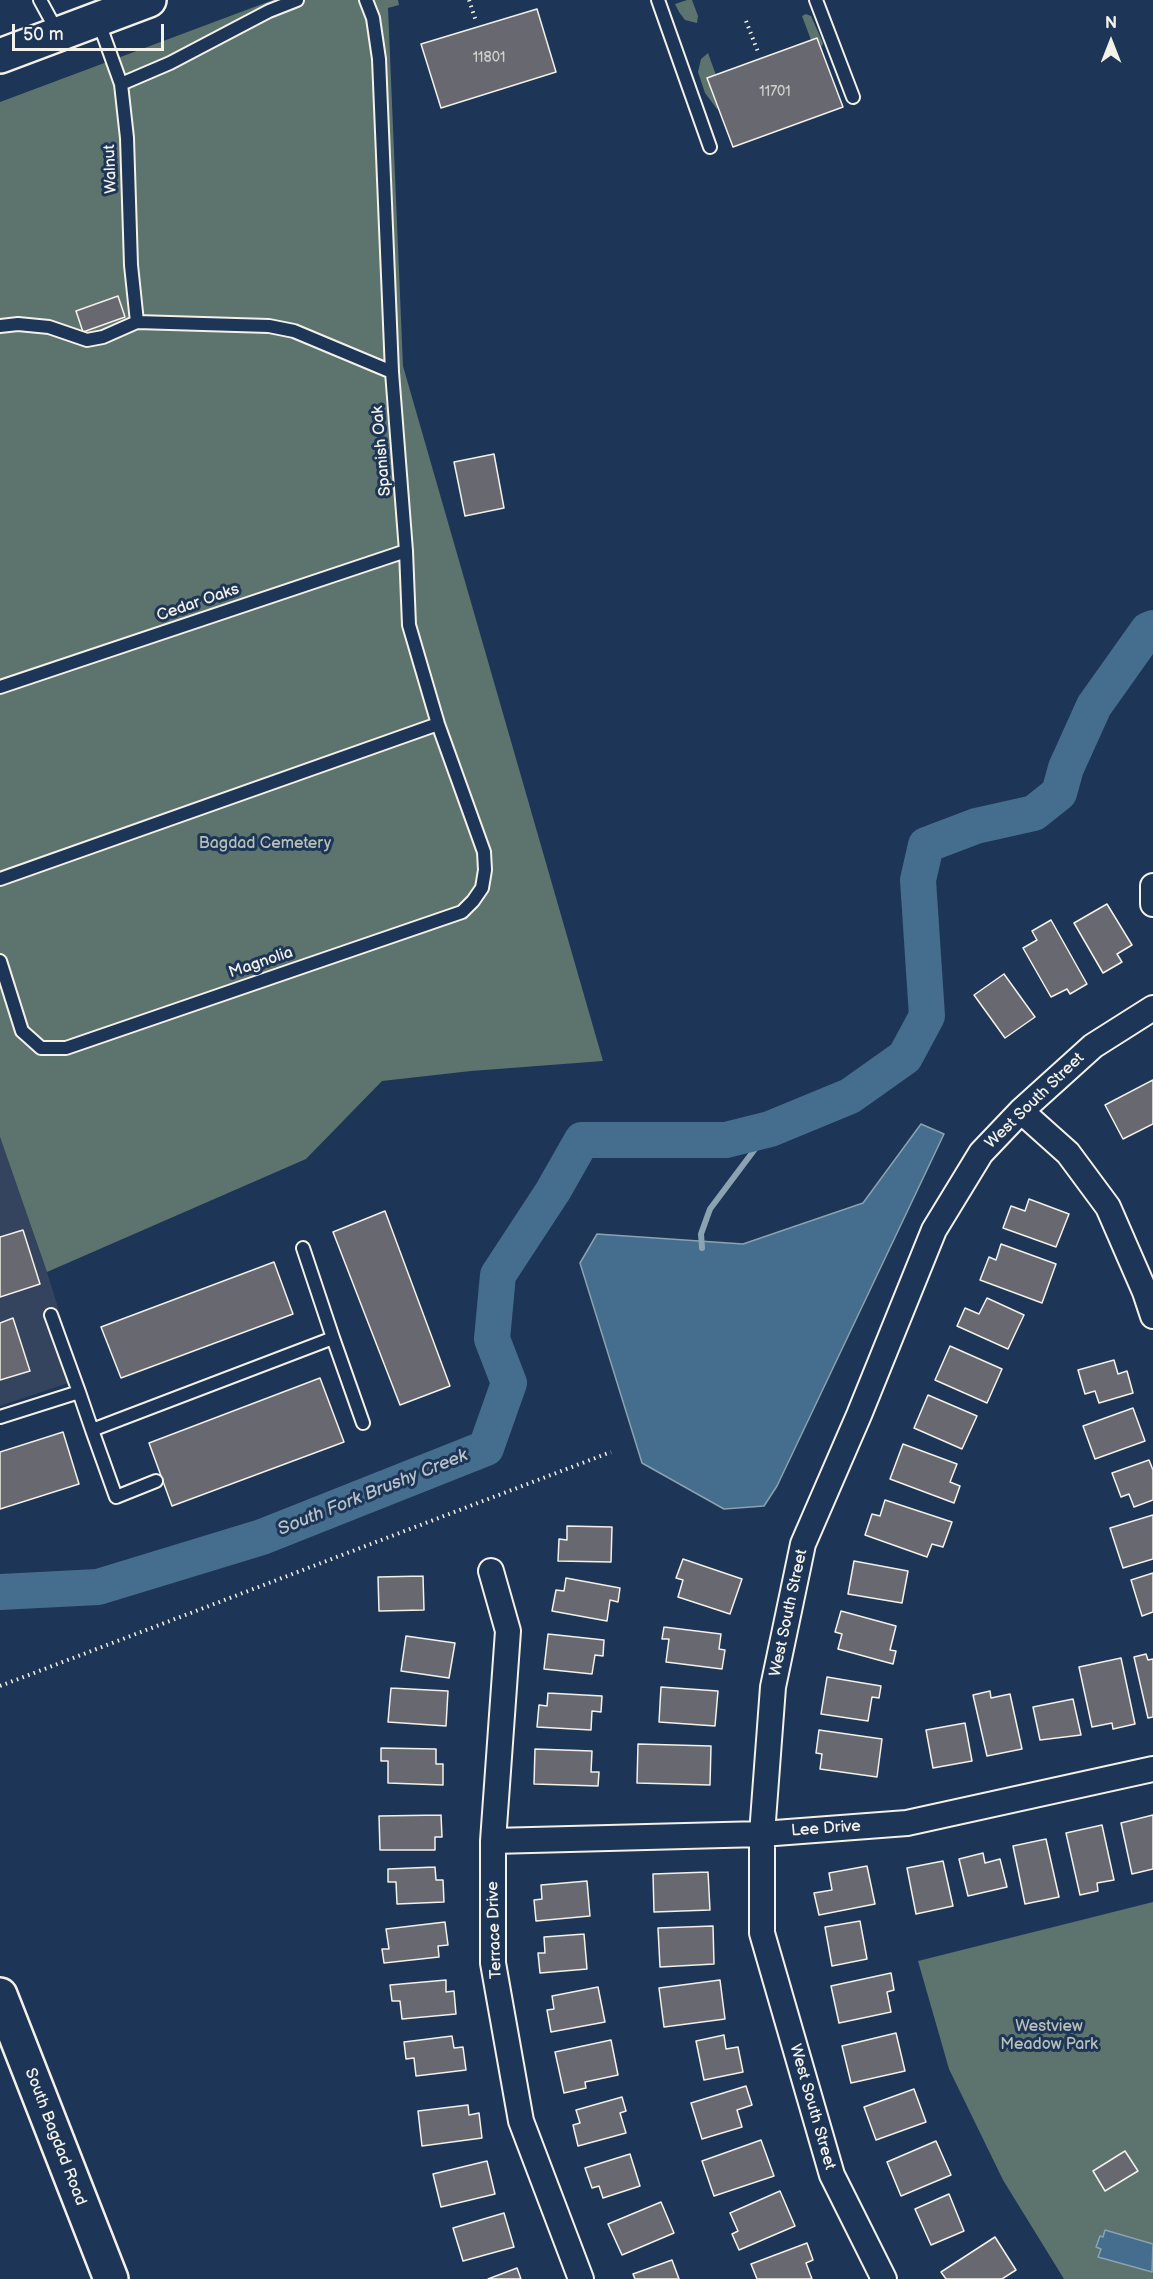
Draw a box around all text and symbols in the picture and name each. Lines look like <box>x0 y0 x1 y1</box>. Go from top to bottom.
scale bar <box>15 12 166 50</box>
north arrow <box>1081 12 1141 72</box>
text: N <box>1105 14 1117 33</box>
text: 50 m <box>23 24 64 45</box>
house number: 11801 <box>473 50 505 66</box>
house number: 11701 <box>759 84 791 100</box>
street label: Walnut <box>101 144 121 194</box>
street label: Spanish Oak <box>368 405 396 497</box>
street label: Cedar Oaks <box>154 580 242 626</box>
park label: Bagdad Cemetery <box>199 834 331 854</box>
street label: Magnolia <box>226 943 296 983</box>
street label: West South Street <box>982 1049 1088 1153</box>
water label: South Fork Brushy Creek <box>275 1445 471 1541</box>
street label: West South Street <box>766 1547 812 1679</box>
street label: Lee Drive <box>791 1817 861 1841</box>
street label: Terrace Drive <box>484 1881 506 1979</box>
park label: Westview Meadow Park <box>1000 2017 1098 2055</box>
street label: West South Street <box>785 2042 839 2172</box>
street label: South Bagdad Road <box>20 2066 90 2208</box>

